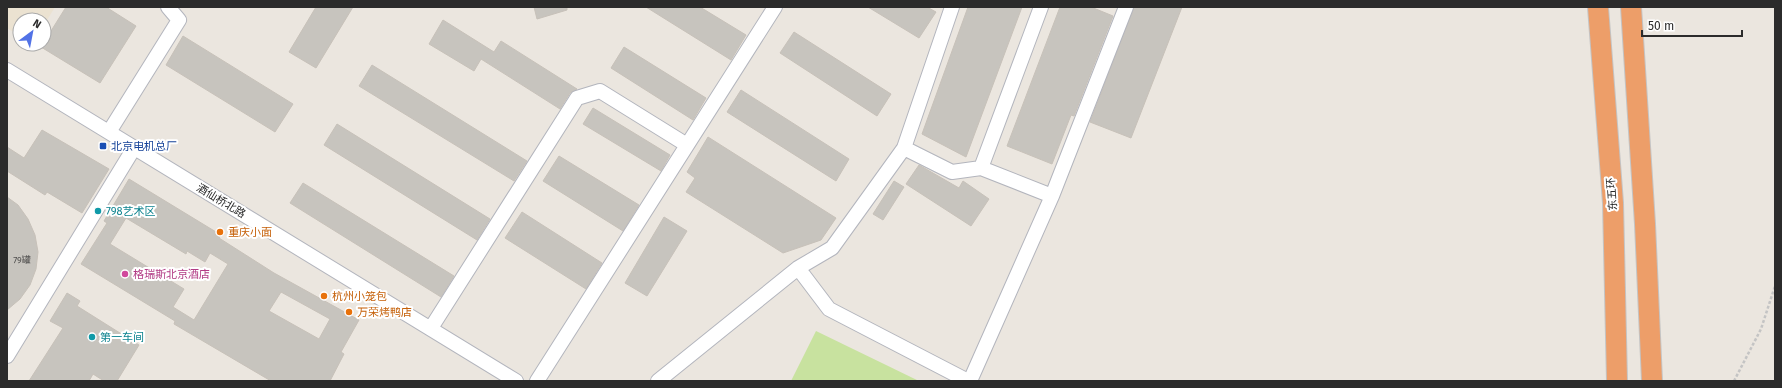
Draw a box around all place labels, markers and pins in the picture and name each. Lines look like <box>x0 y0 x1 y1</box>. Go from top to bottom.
place label: 北京电机总厂 <box>111 140 177 153</box>
marker: 北京电机总厂 <box>98 141 108 151</box>
place label: 798艺术区 <box>106 205 156 218</box>
marker: 798艺术区 <box>93 206 103 216</box>
place label: 重庆小面 <box>228 226 272 239</box>
marker: 重庆小面 <box>215 227 225 237</box>
place label: 格瑞斯北京酒店 <box>133 268 210 281</box>
marker: 格瑞斯北京酒店 <box>120 269 130 279</box>
place label: 杭州小笼包 <box>332 290 387 303</box>
marker: 杭州小笼包 <box>319 291 329 301</box>
place label: 万荣烤鸭店 <box>357 306 412 319</box>
marker: 万荣烤鸭店 <box>344 307 354 317</box>
place label: 第一车间 <box>100 331 144 344</box>
marker: 第一车间 <box>87 332 97 342</box>

